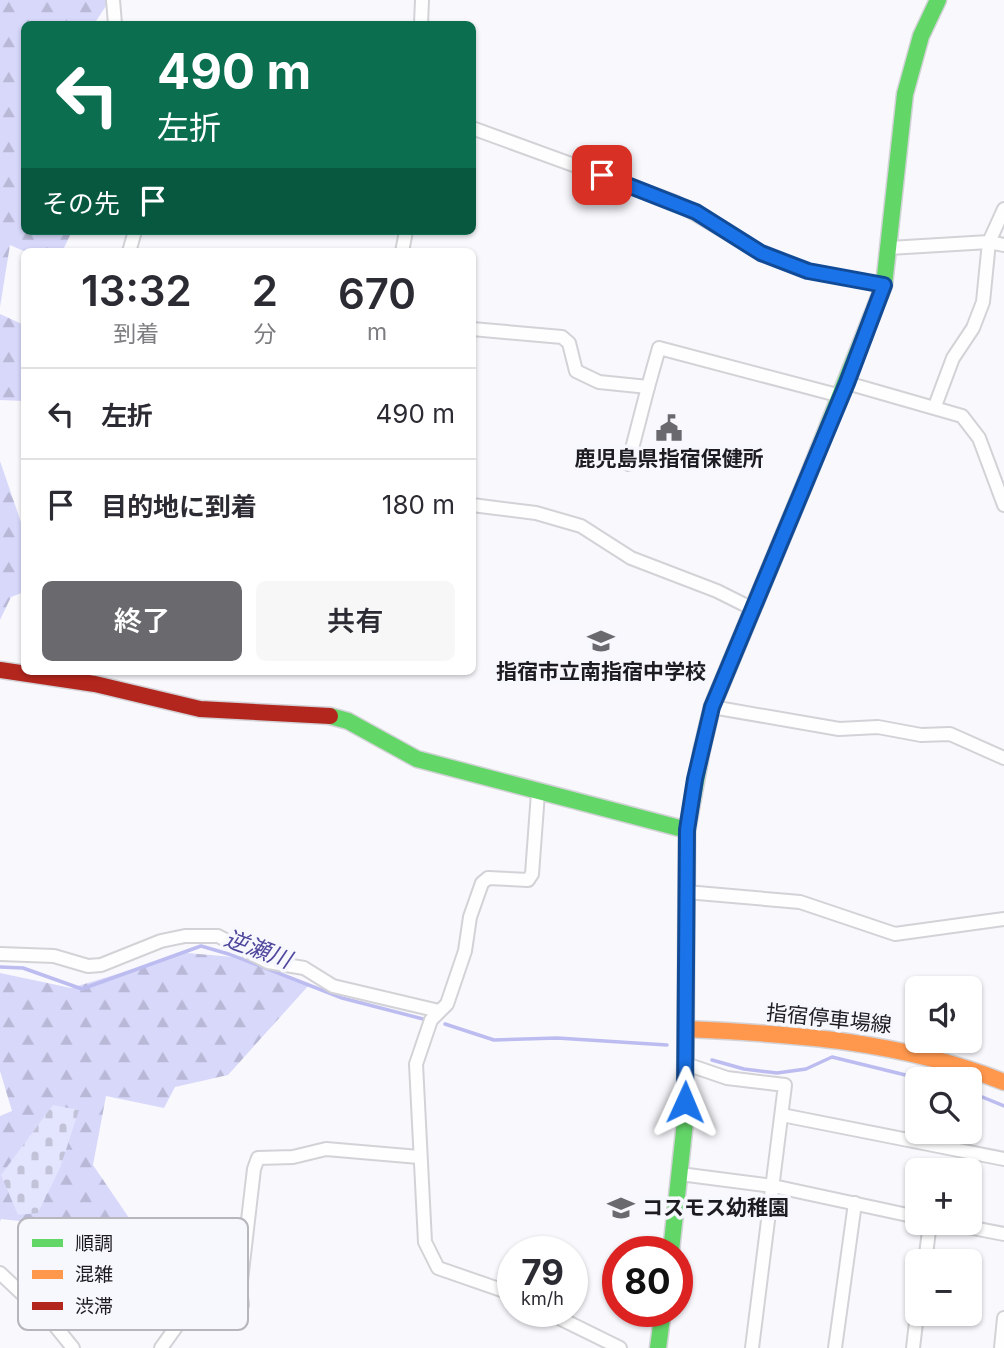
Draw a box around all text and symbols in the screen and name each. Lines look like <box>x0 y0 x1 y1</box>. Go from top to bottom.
text: 490 m <box>157 42 311 101</box>
icon: left <box>42 49 133 140</box>
text: 左折 <box>157 108 221 147</box>
pin <box>572 145 632 205</box>
icon: arrive <box>583 156 621 194</box>
icon: arrive <box>134 182 172 220</box>
text: その先 <box>42 188 120 219</box>
text: 13:32 <box>81 265 192 316</box>
text: 2 <box>252 265 278 316</box>
text: 670 <box>338 268 416 319</box>
text: m <box>367 318 387 346</box>
text: 到着 <box>113 320 159 348</box>
text: 分 <box>253 320 276 348</box>
icon: left <box>42 395 80 433</box>
text: 490 m <box>376 398 455 429</box>
text: 左折 <box>101 400 153 431</box>
public building icon: 鹿児島県指宿保健所 <box>654 413 684 443</box>
place label: 鹿児島県指宿保健所 <box>575 446 764 471</box>
icon: arrive <box>42 486 80 524</box>
text: 180 m <box>382 489 455 520</box>
text: 目的地に到着 <box>101 491 257 522</box>
button: 終了 <box>42 581 242 661</box>
button: 共有 <box>256 581 455 661</box>
school or university icon: 指宿市立南指宿中学校 <box>586 626 616 656</box>
place label: 指宿市立南指宿中学校 <box>496 659 706 684</box>
water label: 逆瀬川 <box>221 924 298 975</box>
map controls <box>905 976 982 1326</box>
button: sound <box>905 976 982 1053</box>
street label: 指宿停車場線 <box>765 999 893 1038</box>
position arrow <box>648 1065 722 1139</box>
button: search <box>905 1067 982 1144</box>
button: + <box>905 1158 982 1235</box>
school or university icon: コスモス幼稚園 <box>606 1193 636 1223</box>
place label: コスモス幼稚園 <box>642 1195 789 1220</box>
legend <box>18 1218 248 1330</box>
text: 順調 <box>75 1232 113 1255</box>
speed limit sign: 80 <box>602 1236 693 1327</box>
button: − <box>905 1249 982 1326</box>
text: 79 <box>521 1251 564 1293</box>
text: 混雑 <box>75 1263 113 1286</box>
text: km/h <box>521 1288 564 1309</box>
text: 渋滞 <box>75 1295 113 1318</box>

